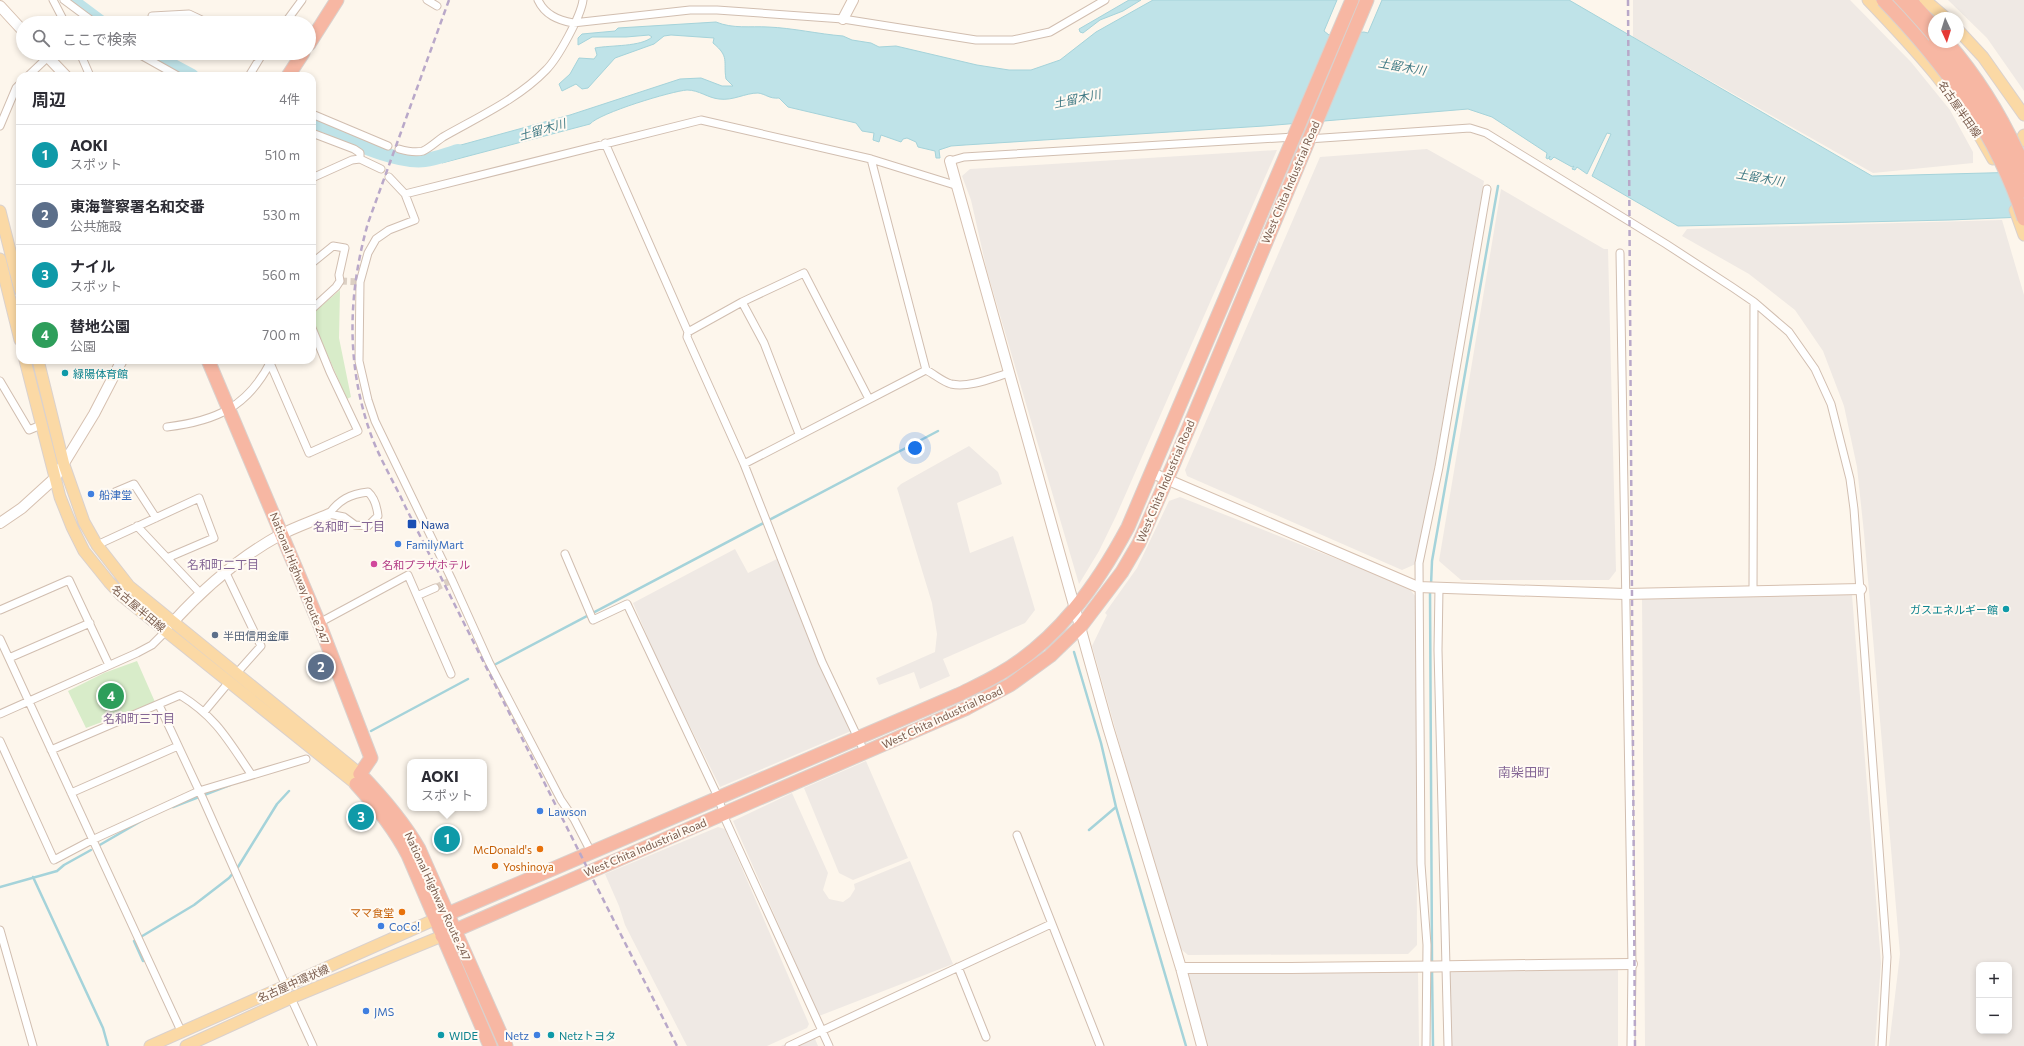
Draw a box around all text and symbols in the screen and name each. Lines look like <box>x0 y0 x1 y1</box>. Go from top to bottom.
north arrow <box>1928 12 1964 48</box>
search box <box>16 16 316 60</box>
icon: search <box>30 27 52 49</box>
text: ここで検索 <box>62 30 137 48</box>
water label: 土留木川 <box>1377 55 1429 77</box>
street label: 名古屋半田線 <box>1936 78 1984 140</box>
water label: 土留木川 <box>1052 86 1104 110</box>
text: 周辺 <box>32 89 66 110</box>
text: 4件 <box>279 91 300 107</box>
water label: 土留木川 <box>517 115 569 142</box>
street label: West Chita Industrial Road <box>1258 119 1322 245</box>
text: AOKI <box>70 136 108 154</box>
text: 1 <box>42 147 48 163</box>
text: 510 m <box>265 147 300 163</box>
text: スポット <box>70 156 122 172</box>
water label: 土留木川 <box>1735 166 1787 188</box>
text: 東海警察署名和交番 <box>70 197 205 215</box>
text: 2 <box>41 207 49 223</box>
text: 530 m <box>263 207 300 223</box>
text: 公共施設 <box>70 218 122 234</box>
text: ナイル <box>70 257 115 275</box>
text: 3 <box>41 267 49 283</box>
text: 560 m <box>262 267 300 283</box>
text: スポット <box>70 278 122 294</box>
text: 替地公園 <box>70 317 130 335</box>
text: 4 <box>41 327 49 343</box>
text: 700 m <box>262 327 300 343</box>
text: 公園 <box>70 338 96 354</box>
place label: 緑陽体育館 <box>73 367 128 380</box>
marker: 緑陽体育館 <box>60 368 70 378</box>
street label: West Chita Industrial Road <box>1133 418 1197 544</box>
your location <box>905 438 925 458</box>
place label: 船津堂 <box>99 488 132 501</box>
marker: 船津堂 <box>86 489 96 499</box>
street label: National Highway Route 247 <box>268 510 332 646</box>
marker: Nawa <box>406 518 418 530</box>
place label: Nawa <box>421 518 449 531</box>
district label: 名和町一丁目 <box>313 519 385 533</box>
place label: FamilyMart <box>406 538 464 551</box>
marker: FamilyMart <box>393 539 403 549</box>
district label: 名和町二丁目 <box>187 557 259 571</box>
place label: 名和プラザホテル <box>382 558 470 571</box>
marker: 名和プラザホテル <box>369 559 379 569</box>
street label: 名古屋半田線 <box>110 582 168 634</box>
place label: ガスエネルギー館 <box>1910 603 1998 616</box>
marker: ガスエネルギー館 <box>2001 604 2011 614</box>
place label: 半田信用金庫 <box>223 629 289 642</box>
marker: 半田信用金庫 <box>210 630 220 640</box>
pin: 2 <box>308 652 334 682</box>
pin: 4 <box>98 681 124 711</box>
street label: West Chita Industrial Road <box>880 683 1004 751</box>
district label: 名和町三丁目 <box>103 711 175 725</box>
popup <box>407 759 487 811</box>
district label: 南柴田町 <box>1498 764 1550 780</box>
text: AOKI <box>421 767 459 785</box>
text: スポット <box>421 787 473 803</box>
pin: 3 <box>348 802 374 832</box>
place label: Lawson <box>548 805 587 818</box>
marker: Lawson <box>535 806 545 816</box>
street label: West Chita Industrial Road <box>582 815 708 879</box>
pin: 1 <box>434 824 460 854</box>
street label: National Highway Route 247 <box>402 830 474 963</box>
place label: McDonald's <box>473 843 532 856</box>
marker: McDonald's <box>535 844 545 854</box>
place label: Yoshinoya <box>503 860 554 873</box>
marker: Yoshinoya <box>490 861 500 871</box>
place label: ママ食堂 <box>350 906 394 919</box>
marker: ママ食堂 <box>397 907 407 917</box>
place label: CoCo! <box>389 920 420 933</box>
marker: CoCo! <box>376 921 386 931</box>
street label: 名古屋中環状線 <box>255 961 331 1005</box>
map controls <box>1976 962 2012 1034</box>
button: + <box>1976 962 2012 998</box>
button: − <box>1976 998 2012 1034</box>
place label: JMS <box>374 1005 394 1019</box>
marker: JMS <box>361 1006 371 1016</box>
place label: WIDE <box>449 1029 478 1042</box>
place label: Netz <box>505 1029 530 1042</box>
place label: Netzトヨタ <box>559 1029 616 1042</box>
marker: WIDE <box>436 1030 446 1040</box>
marker: Netz <box>532 1030 542 1040</box>
marker: Netzトヨタ <box>546 1030 556 1040</box>

